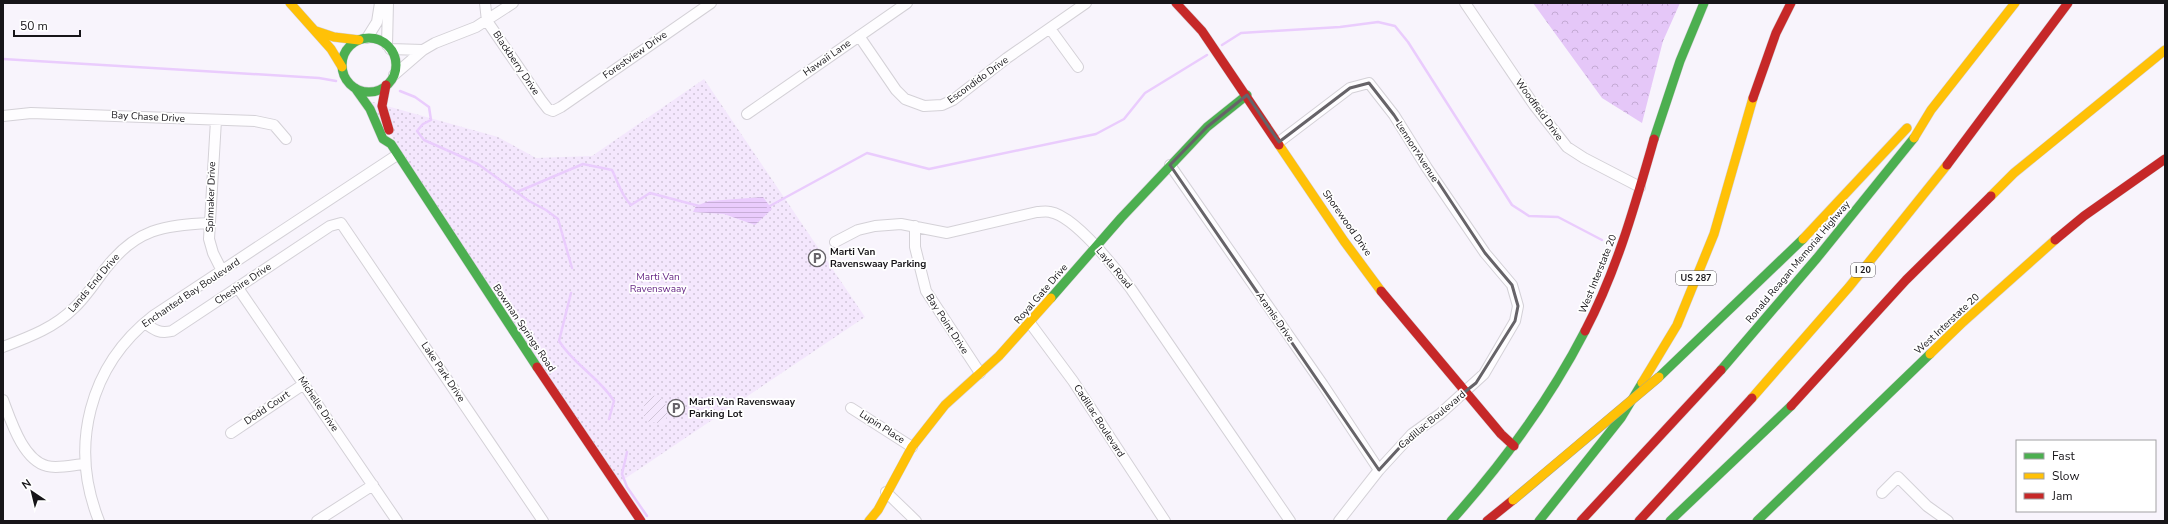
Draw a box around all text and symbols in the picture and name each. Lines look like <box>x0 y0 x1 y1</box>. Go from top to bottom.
scale bar <box>14 12 80 38</box>
text: 50 m <box>20 18 48 34</box>
street label: Blackberry Drive <box>489 28 543 98</box>
street label: Forestview Drive <box>600 28 670 82</box>
street label: Hawaii Lane <box>800 36 854 80</box>
street label: Escondido Drive <box>945 53 1011 107</box>
street label: Woodfield Drive <box>1512 76 1566 144</box>
street label: Bay Chase Drive <box>111 108 185 126</box>
street label: Lennon Avenue <box>1392 119 1442 185</box>
street label: Spinnaker Drive <box>203 161 219 233</box>
street label: Shorewood Drive <box>1319 187 1375 259</box>
street label: Ronald Reagan Memorial Highway <box>1743 197 1854 326</box>
street label: West Interstate 20 <box>1576 232 1620 316</box>
street label: Layla Road <box>1093 244 1136 292</box>
place label: Marti Van Ravenswaay Parking <box>830 245 926 271</box>
parking icon: Marti Van Ravenswaay Parking <box>807 248 827 268</box>
street label: Lands End Drive <box>65 250 123 316</box>
street label: Enchanted Bay Boulevard <box>139 255 243 331</box>
street label: Cheshire Drive <box>212 260 274 308</box>
street label: Royal Gate Drive <box>1011 261 1071 327</box>
road number: I 20 <box>1851 263 1875 277</box>
park label: Marti Van Ravenswaay <box>630 270 687 296</box>
road number: US 287 <box>1676 271 1716 285</box>
street label: Bowman Springs Road <box>489 281 559 375</box>
street label: Aramis Drive <box>1253 289 1297 345</box>
street label: West Interstate 20 <box>1912 290 1982 358</box>
street label: Bay Point Drive <box>922 291 972 357</box>
street label: Lake Park Drive <box>418 339 468 405</box>
street label: Michelle Drive <box>294 374 342 434</box>
street label: Cadillac Boulevard <box>1070 382 1128 460</box>
street label: Dodd Court <box>241 387 293 428</box>
street label: Cadillac Boulevard <box>1395 387 1469 452</box>
place label: Marti Van Ravenswaay Parking Lot <box>689 395 796 421</box>
parking icon: Marti Van Ravenswaay Parking Lot <box>666 398 686 418</box>
street label: Lupin Place <box>856 407 908 447</box>
legend <box>2016 440 2156 512</box>
text: Fast <box>2052 448 2075 464</box>
text: Slow <box>2052 468 2080 484</box>
north arrow <box>12 472 52 512</box>
text: N <box>19 476 34 493</box>
text: Jam <box>2051 488 2073 504</box>

